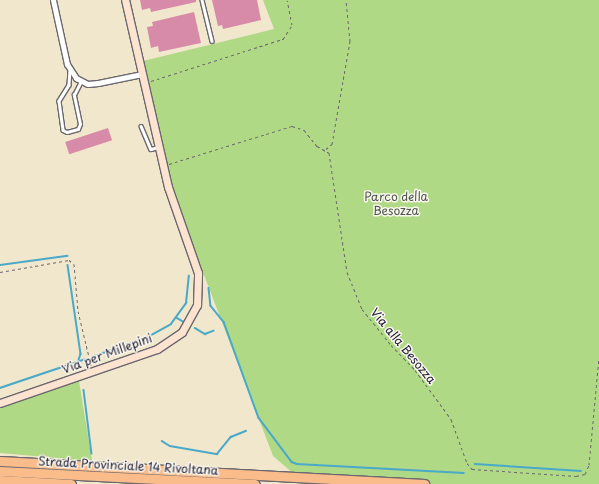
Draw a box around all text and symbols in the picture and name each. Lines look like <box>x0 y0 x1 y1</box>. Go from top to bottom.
park label: Parco della Besozza <box>364 190 428 218</box>
street label: Via alla Besozza <box>367 305 439 387</box>
street label: Via per Millepini <box>60 331 154 377</box>
street label: Strada Provinciale 14 Rivoltana <box>37 454 219 478</box>

